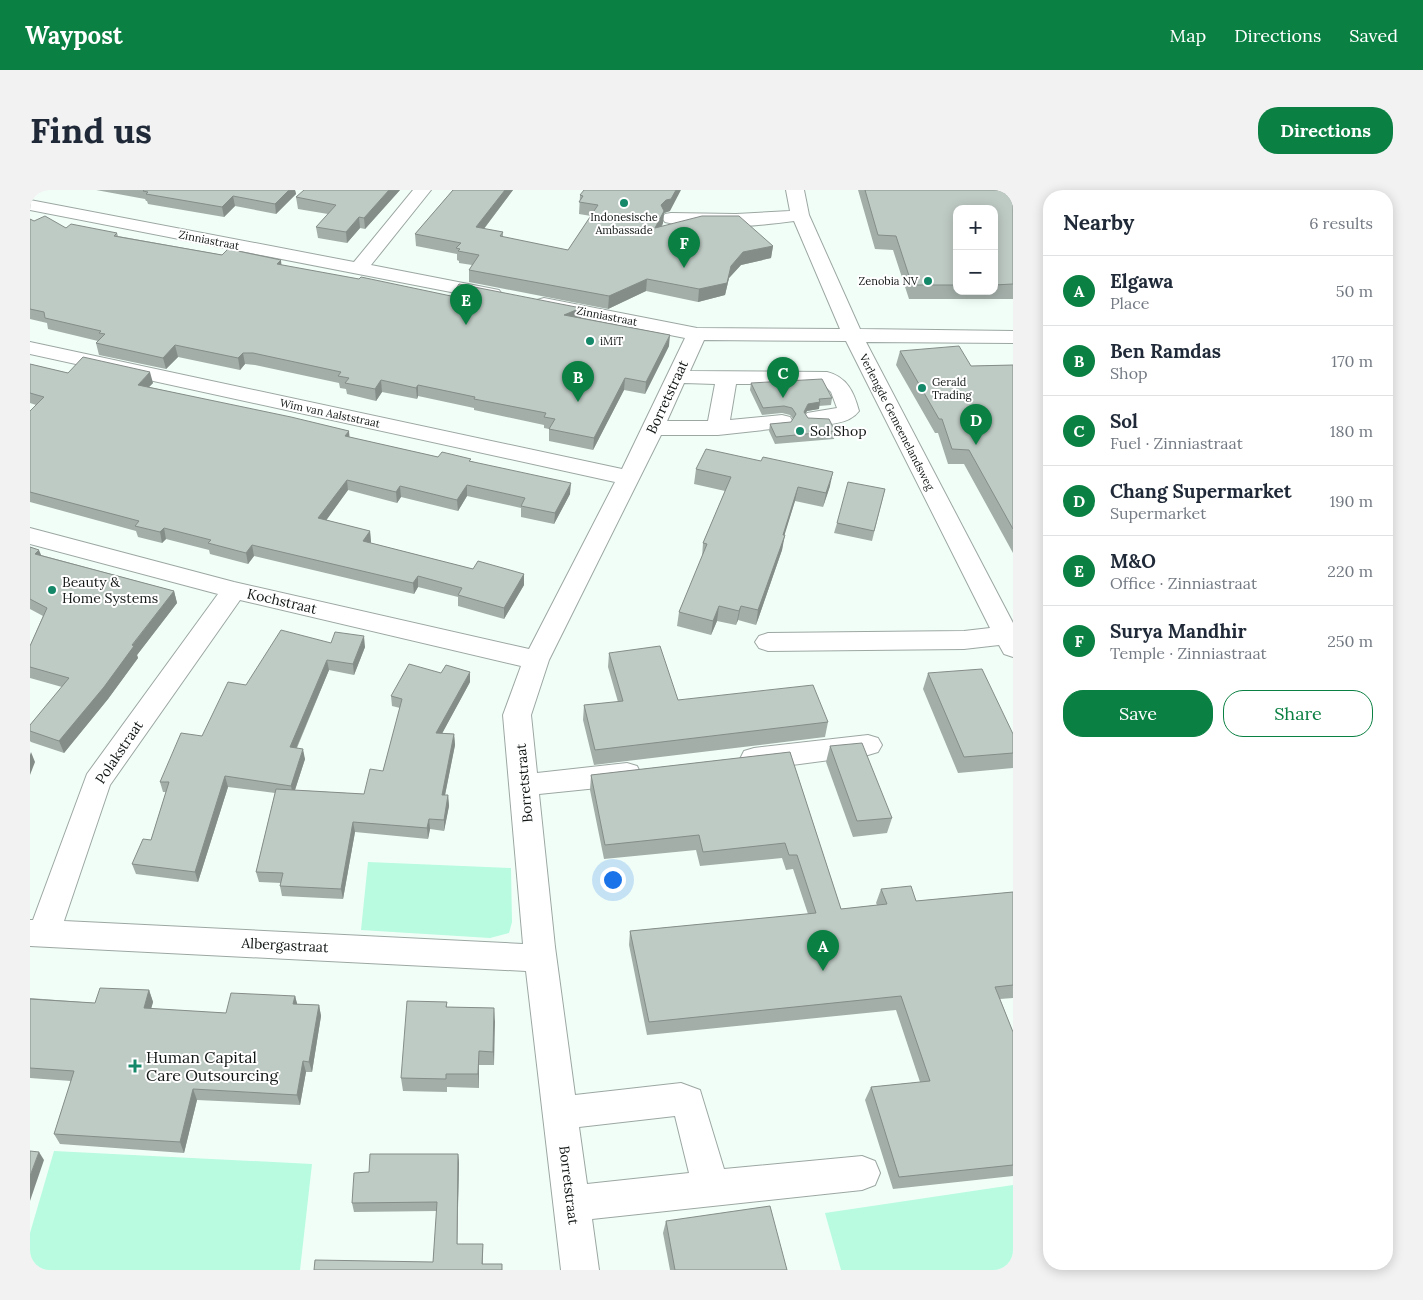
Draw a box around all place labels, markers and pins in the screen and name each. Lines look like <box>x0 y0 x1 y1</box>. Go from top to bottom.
marker: Indonesische Ambassade <box>618 197 630 209</box>
place label: Indonesische Ambassade <box>590 210 658 237</box>
pin: F <box>668 227 700 268</box>
place label: Zenobia NV <box>859 274 919 288</box>
marker: Zenobia NV <box>922 275 934 287</box>
pin: E <box>450 284 482 325</box>
place label: iMiT <box>600 334 623 348</box>
marker: iMiT <box>584 335 596 347</box>
pin: C <box>767 357 799 398</box>
pin: B <box>562 361 594 402</box>
place label: Gerald Trading <box>932 375 973 402</box>
marker: Gerald Trading <box>916 382 928 394</box>
pin: D <box>960 404 992 445</box>
place label: Sol Shop <box>810 422 867 440</box>
marker: Sol Shop <box>794 425 806 437</box>
place label: Beauty & Home Systems <box>62 573 158 607</box>
marker: Beauty & Home Systems <box>46 584 58 596</box>
pin: A <box>807 930 839 971</box>
place label: Human Capital Care Outsourcing <box>146 1047 279 1085</box>
marker: Human Capital Care Outsourcing <box>128 1059 142 1073</box>

